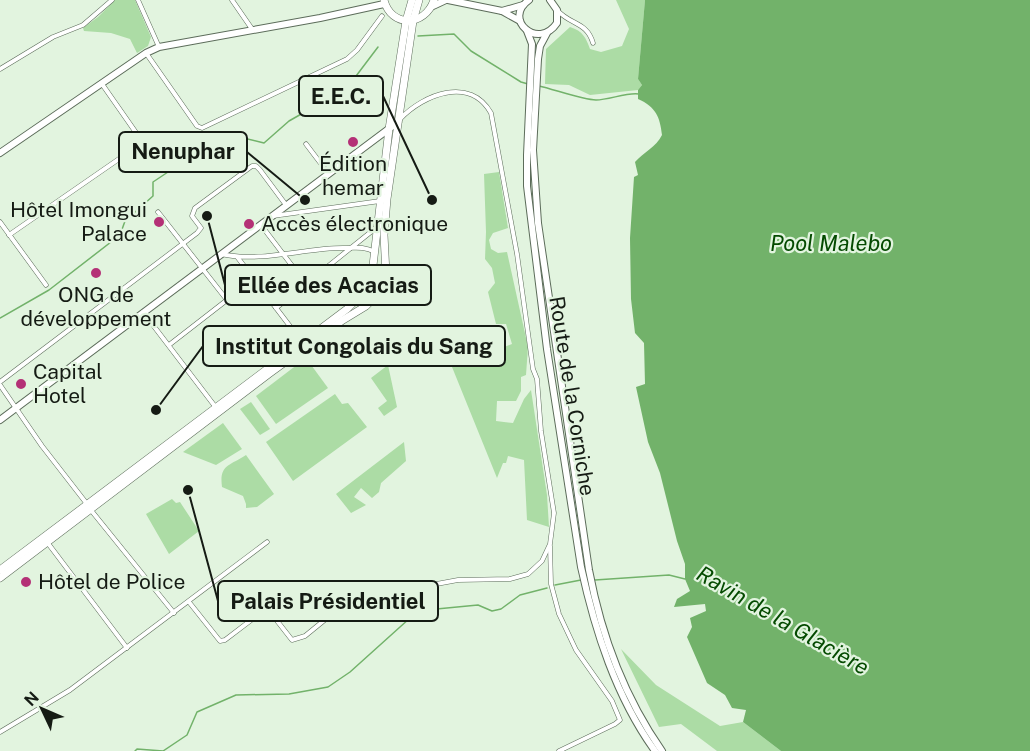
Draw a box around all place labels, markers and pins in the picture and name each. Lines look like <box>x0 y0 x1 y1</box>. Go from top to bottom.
callout: E.E.C. <box>299 76 383 116</box>
callout: Nenuphar <box>119 132 247 172</box>
marker: Édition hemar <box>346 135 360 149</box>
place label: Édition hemar <box>319 151 387 200</box>
place label: Hôtel Imongui Palace <box>10 197 147 246</box>
place label: Accès électronique <box>261 211 448 236</box>
marker: Hôtel Imongui Palace <box>152 215 166 229</box>
marker: Accès électronique <box>242 217 256 231</box>
callout: Ellée des Acacias <box>225 265 431 305</box>
marker: ONG de développement <box>89 266 103 280</box>
place label: ONG de développement <box>21 282 172 331</box>
callout: Institut Congolais du Sang <box>203 326 505 366</box>
place label: Capital Hotel <box>33 359 103 408</box>
marker: Capital Hotel <box>14 377 28 391</box>
place label: Hôtel de Police <box>38 569 185 594</box>
marker: Hôtel de Police <box>19 575 33 589</box>
callout: Palais Présidentiel <box>218 581 438 621</box>

